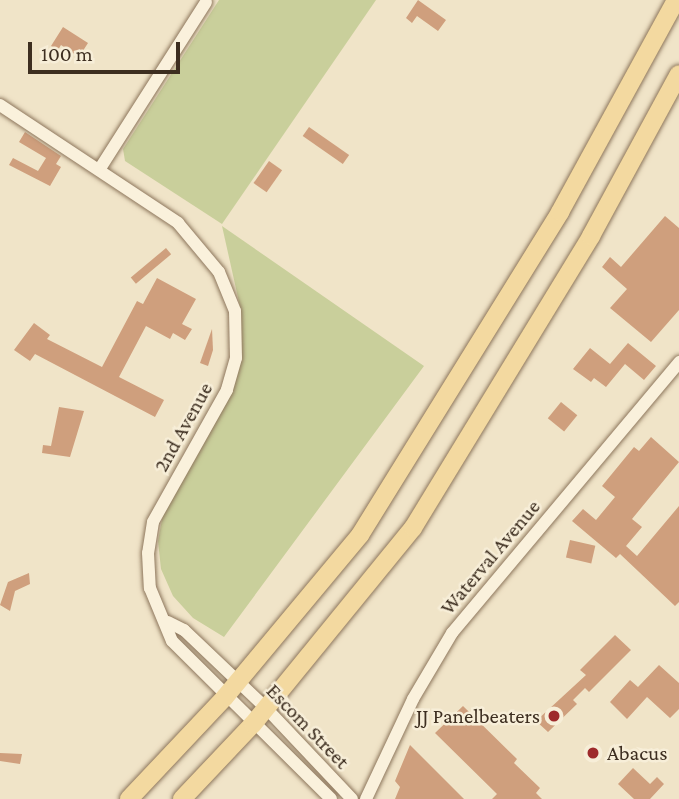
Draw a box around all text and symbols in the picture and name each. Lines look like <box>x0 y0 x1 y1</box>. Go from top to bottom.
scale bar <box>32 28 184 72</box>
text: 100 m <box>41 42 93 66</box>
street label: 2nd Avenue <box>148 378 218 476</box>
street label: Waterval Avenue <box>435 494 545 620</box>
street label: Escom Street <box>261 678 355 774</box>
place label: JJ Panelbeaters <box>416 703 540 729</box>
marker: JJ Panelbeaters <box>546 708 562 724</box>
place label: Abacus <box>607 740 667 766</box>
marker: Abacus <box>585 745 601 761</box>

